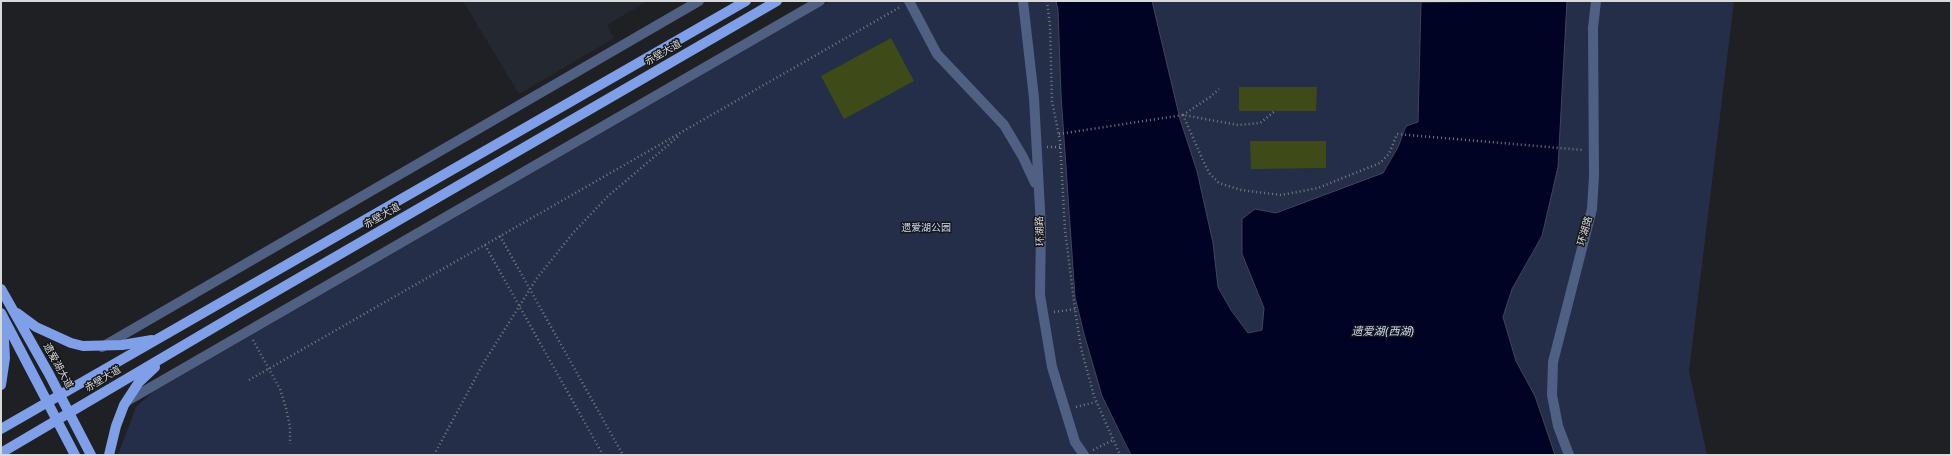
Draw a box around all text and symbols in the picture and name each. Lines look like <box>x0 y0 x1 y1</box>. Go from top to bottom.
street label: 赤壁大道 <box>643 38 683 68</box>
street label: 赤壁大道 <box>362 201 402 231</box>
street label: 环湖路 <box>1575 215 1595 247</box>
street label: 环湖路 <box>1033 216 1047 246</box>
park label: 遗爱湖公园 <box>901 222 951 234</box>
water label: 遗爱湖(西湖) <box>1351 325 1415 339</box>
street label: 遗爱湖大道 <box>41 341 75 391</box>
street label: 赤壁大道 <box>83 364 123 394</box>

